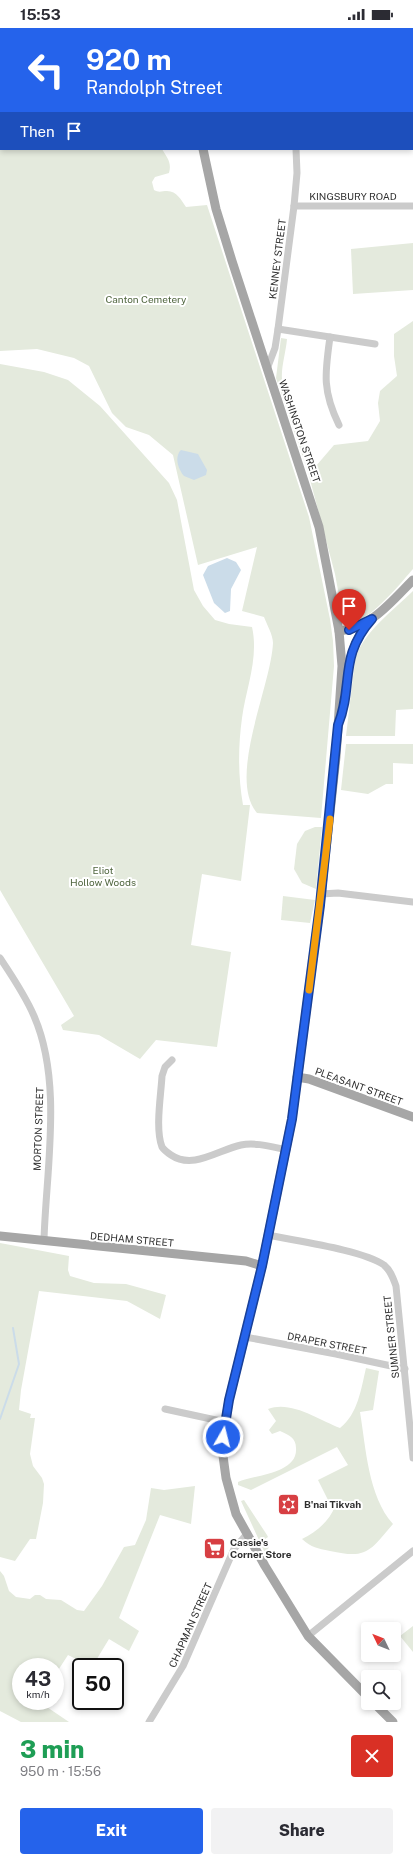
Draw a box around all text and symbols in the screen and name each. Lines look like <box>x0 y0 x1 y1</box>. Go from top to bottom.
text: 15:53 <box>20 6 61 23</box>
text: 920 m <box>86 43 172 76</box>
icon: left <box>20 44 72 96</box>
text: Randolph Street <box>86 77 223 98</box>
icon: arrive <box>63 120 85 142</box>
text: Then <box>20 123 55 140</box>
street label: KINGSBURY ROAD <box>309 190 397 202</box>
street label: KENNEY STREET <box>266 218 288 300</box>
park label: Canton Cemetery <box>106 293 187 305</box>
street label: WASHINGTON STREET <box>277 378 323 484</box>
pin <box>332 589 366 630</box>
icon: arrive <box>338 595 360 617</box>
park label: Eliot Hollow Woods <box>70 864 136 888</box>
street label: PLEASANT STREET <box>313 1065 405 1107</box>
street label: MORTON STREET <box>31 1087 45 1171</box>
street label: DEDHAM STREET <box>90 1229 174 1249</box>
street label: SUMNER STREET <box>381 1295 401 1379</box>
street label: DRAPER STREET <box>286 1329 368 1357</box>
position arrow <box>202 1416 244 1458</box>
synagogue icon: B'nai Tikvah <box>276 1491 302 1517</box>
place label: B'nai Tikvah <box>304 1498 361 1510</box>
supermarket icon: Cassie's Corner Store <box>202 1535 228 1561</box>
place label: Cassie's Corner Store <box>230 1536 292 1560</box>
street label: CHAPMAN STREET <box>166 1581 214 1669</box>
north arrow <box>361 1622 401 1662</box>
map controls <box>361 1622 401 1710</box>
speed limit sign: 50 <box>72 1658 124 1710</box>
text: 43 <box>25 1667 51 1691</box>
button: search <box>361 1670 401 1710</box>
text: km/h <box>26 1688 50 1700</box>
text: 3 min <box>20 1735 84 1763</box>
button: close <box>351 1735 393 1777</box>
text: 950 m · 15:56 <box>20 1764 101 1779</box>
button: Exit <box>20 1808 203 1854</box>
button: Share <box>211 1808 393 1854</box>

